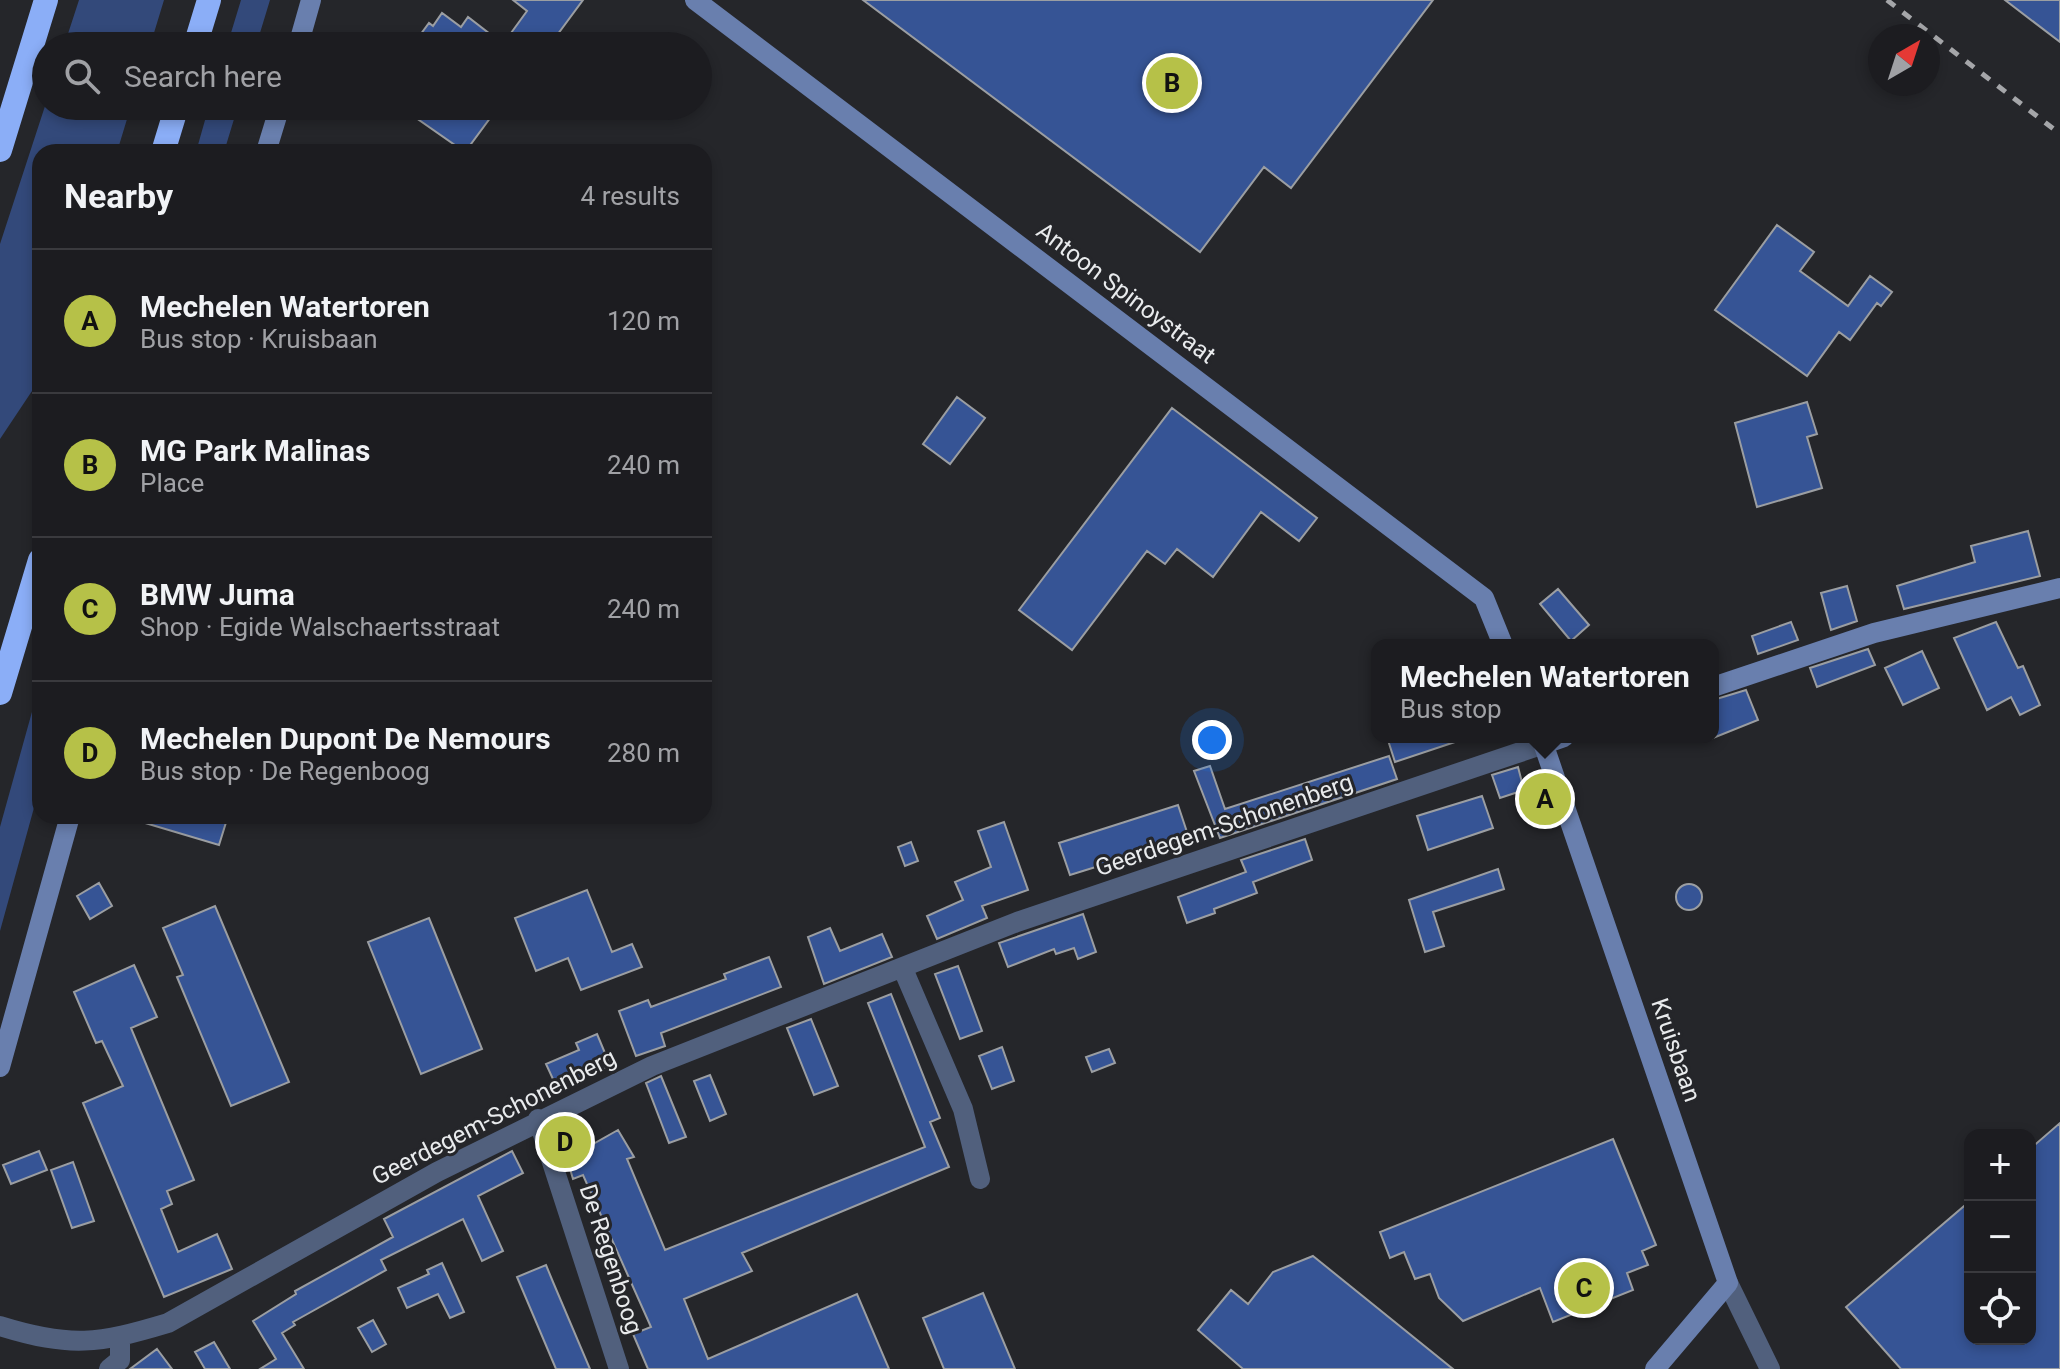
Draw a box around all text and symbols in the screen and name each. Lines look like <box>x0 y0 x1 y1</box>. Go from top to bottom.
north arrow <box>1868 24 1940 96</box>
search box <box>32 32 712 120</box>
pin: B <box>1146 53 1198 113</box>
icon: search <box>60 54 104 98</box>
text: Search here <box>124 59 282 94</box>
text: Nearby <box>64 176 173 216</box>
text: 4 results <box>581 181 680 211</box>
street label: Antoon Spinoystraat <box>1031 217 1221 369</box>
text: Mechelen Watertoren <box>140 289 430 324</box>
text: A <box>81 306 99 336</box>
text: 120 m <box>607 306 680 336</box>
text: Bus stop · Kruisbaan <box>140 324 378 354</box>
text: MG Park Malinas <box>140 433 370 468</box>
text: B <box>82 450 98 480</box>
text: 240 m <box>607 450 680 480</box>
text: Place <box>140 468 204 498</box>
text: BMW Juma <box>140 577 295 612</box>
text: C <box>81 594 99 624</box>
text: 240 m <box>607 594 680 624</box>
text: Shop · Egide Walschaertsstraat <box>140 612 500 642</box>
popup <box>1371 639 1719 743</box>
text: Mechelen Watertoren <box>1400 659 1690 694</box>
text: Bus stop <box>1400 694 1502 724</box>
your location <box>1192 720 1232 760</box>
text: Mechelen Dupont De Nemours <box>140 721 551 756</box>
text: D <box>82 738 98 768</box>
text: 280 m <box>607 738 680 768</box>
text: Bus stop · De Regenboog <box>140 756 430 786</box>
street label: Geerdegem-Schonenberg <box>1092 768 1356 882</box>
pin: A <box>1519 769 1571 829</box>
street label: Kruisbaan <box>1645 995 1707 1105</box>
street label: Geerdegem-Schonenberg <box>367 1043 621 1191</box>
pin: D <box>539 1112 591 1172</box>
map controls <box>1964 1129 2036 1345</box>
button: + <box>1964 1129 2036 1201</box>
street label: De Regenboog <box>574 1181 648 1337</box>
button: − <box>1964 1201 2036 1273</box>
pin: C <box>1558 1258 1610 1318</box>
button: locate <box>1964 1273 2036 1345</box>

